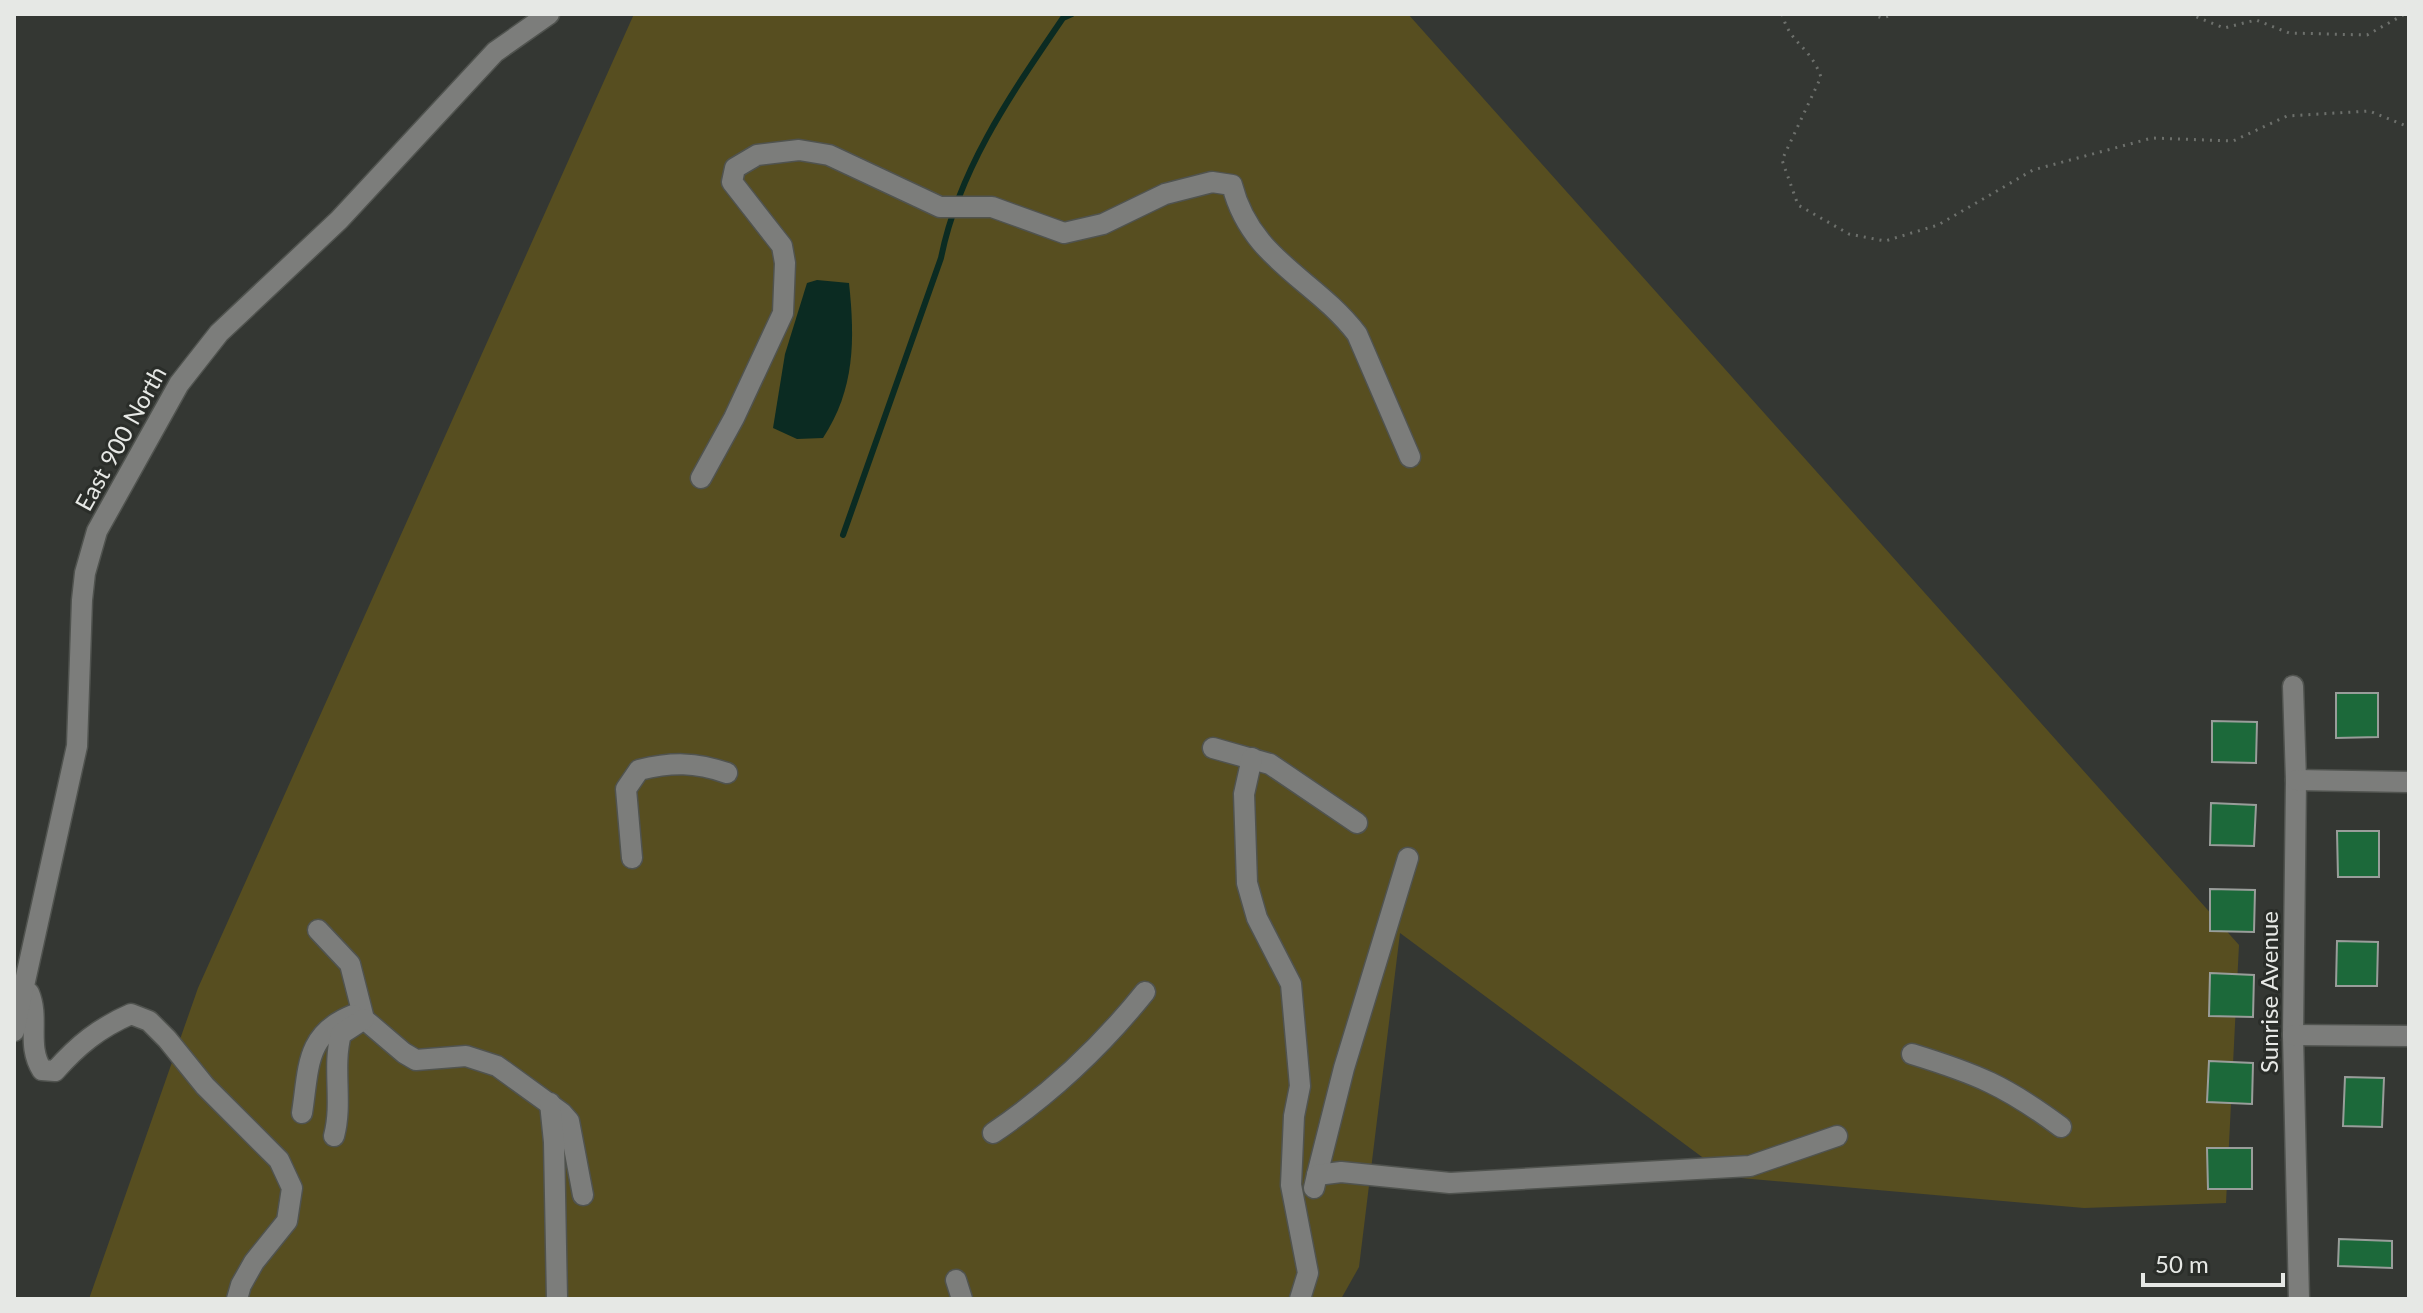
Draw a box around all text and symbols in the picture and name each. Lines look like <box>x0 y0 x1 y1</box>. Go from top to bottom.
street label: East 900 North <box>68 361 172 515</box>
street label: Sunrise Avenue <box>2254 911 2283 1073</box>
scale bar <box>2143 1237 2283 1287</box>
text: 50 m <box>2155 1249 2209 1278</box>

